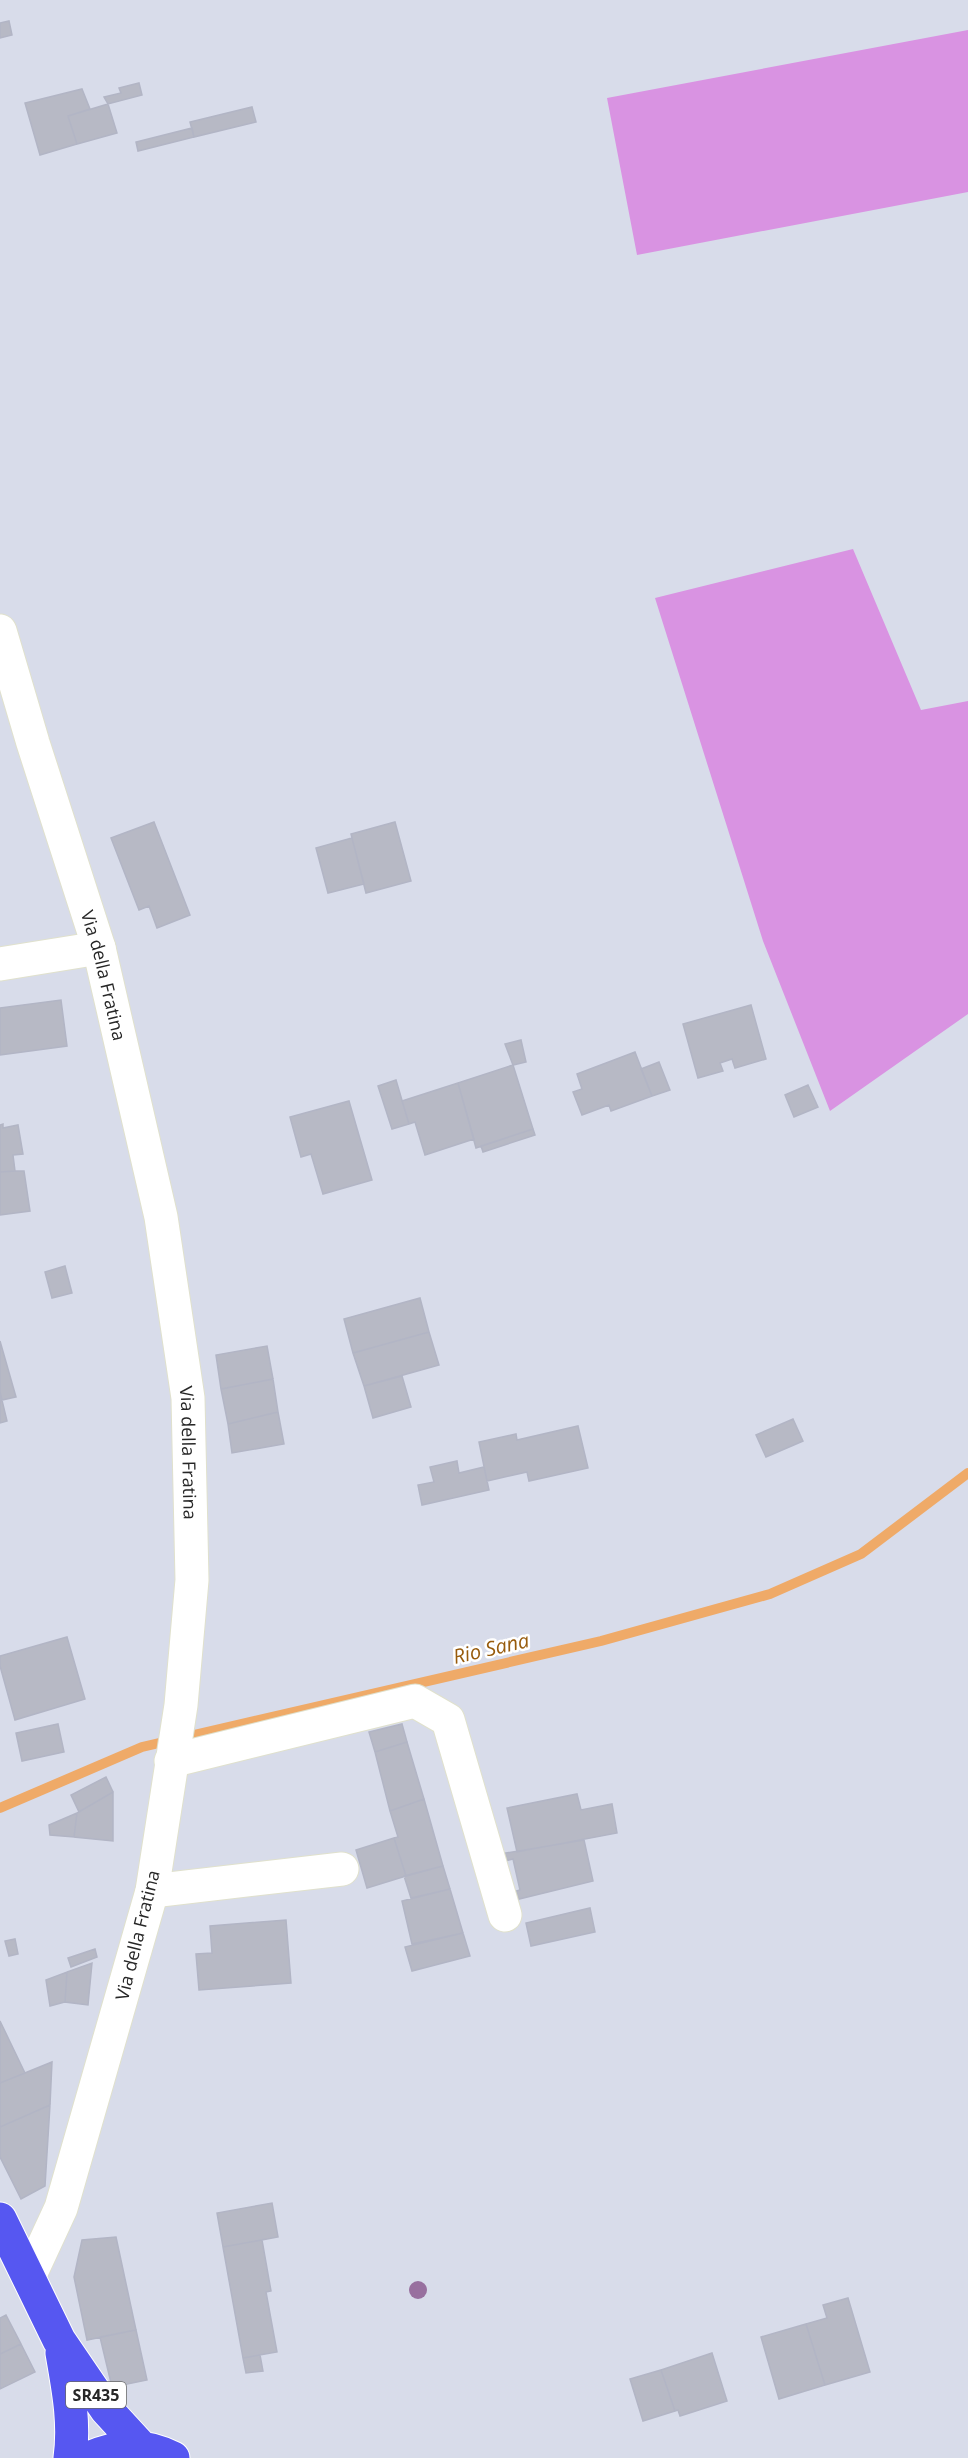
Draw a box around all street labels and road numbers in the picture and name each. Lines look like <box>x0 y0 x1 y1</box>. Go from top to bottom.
street label: Via della Fratina <box>76 907 132 1043</box>
street label: Via della Fratina <box>174 1384 203 1520</box>
street label: Via della Fratina <box>109 1867 165 2003</box>
road number: SR435 <box>66 2382 126 2408</box>

